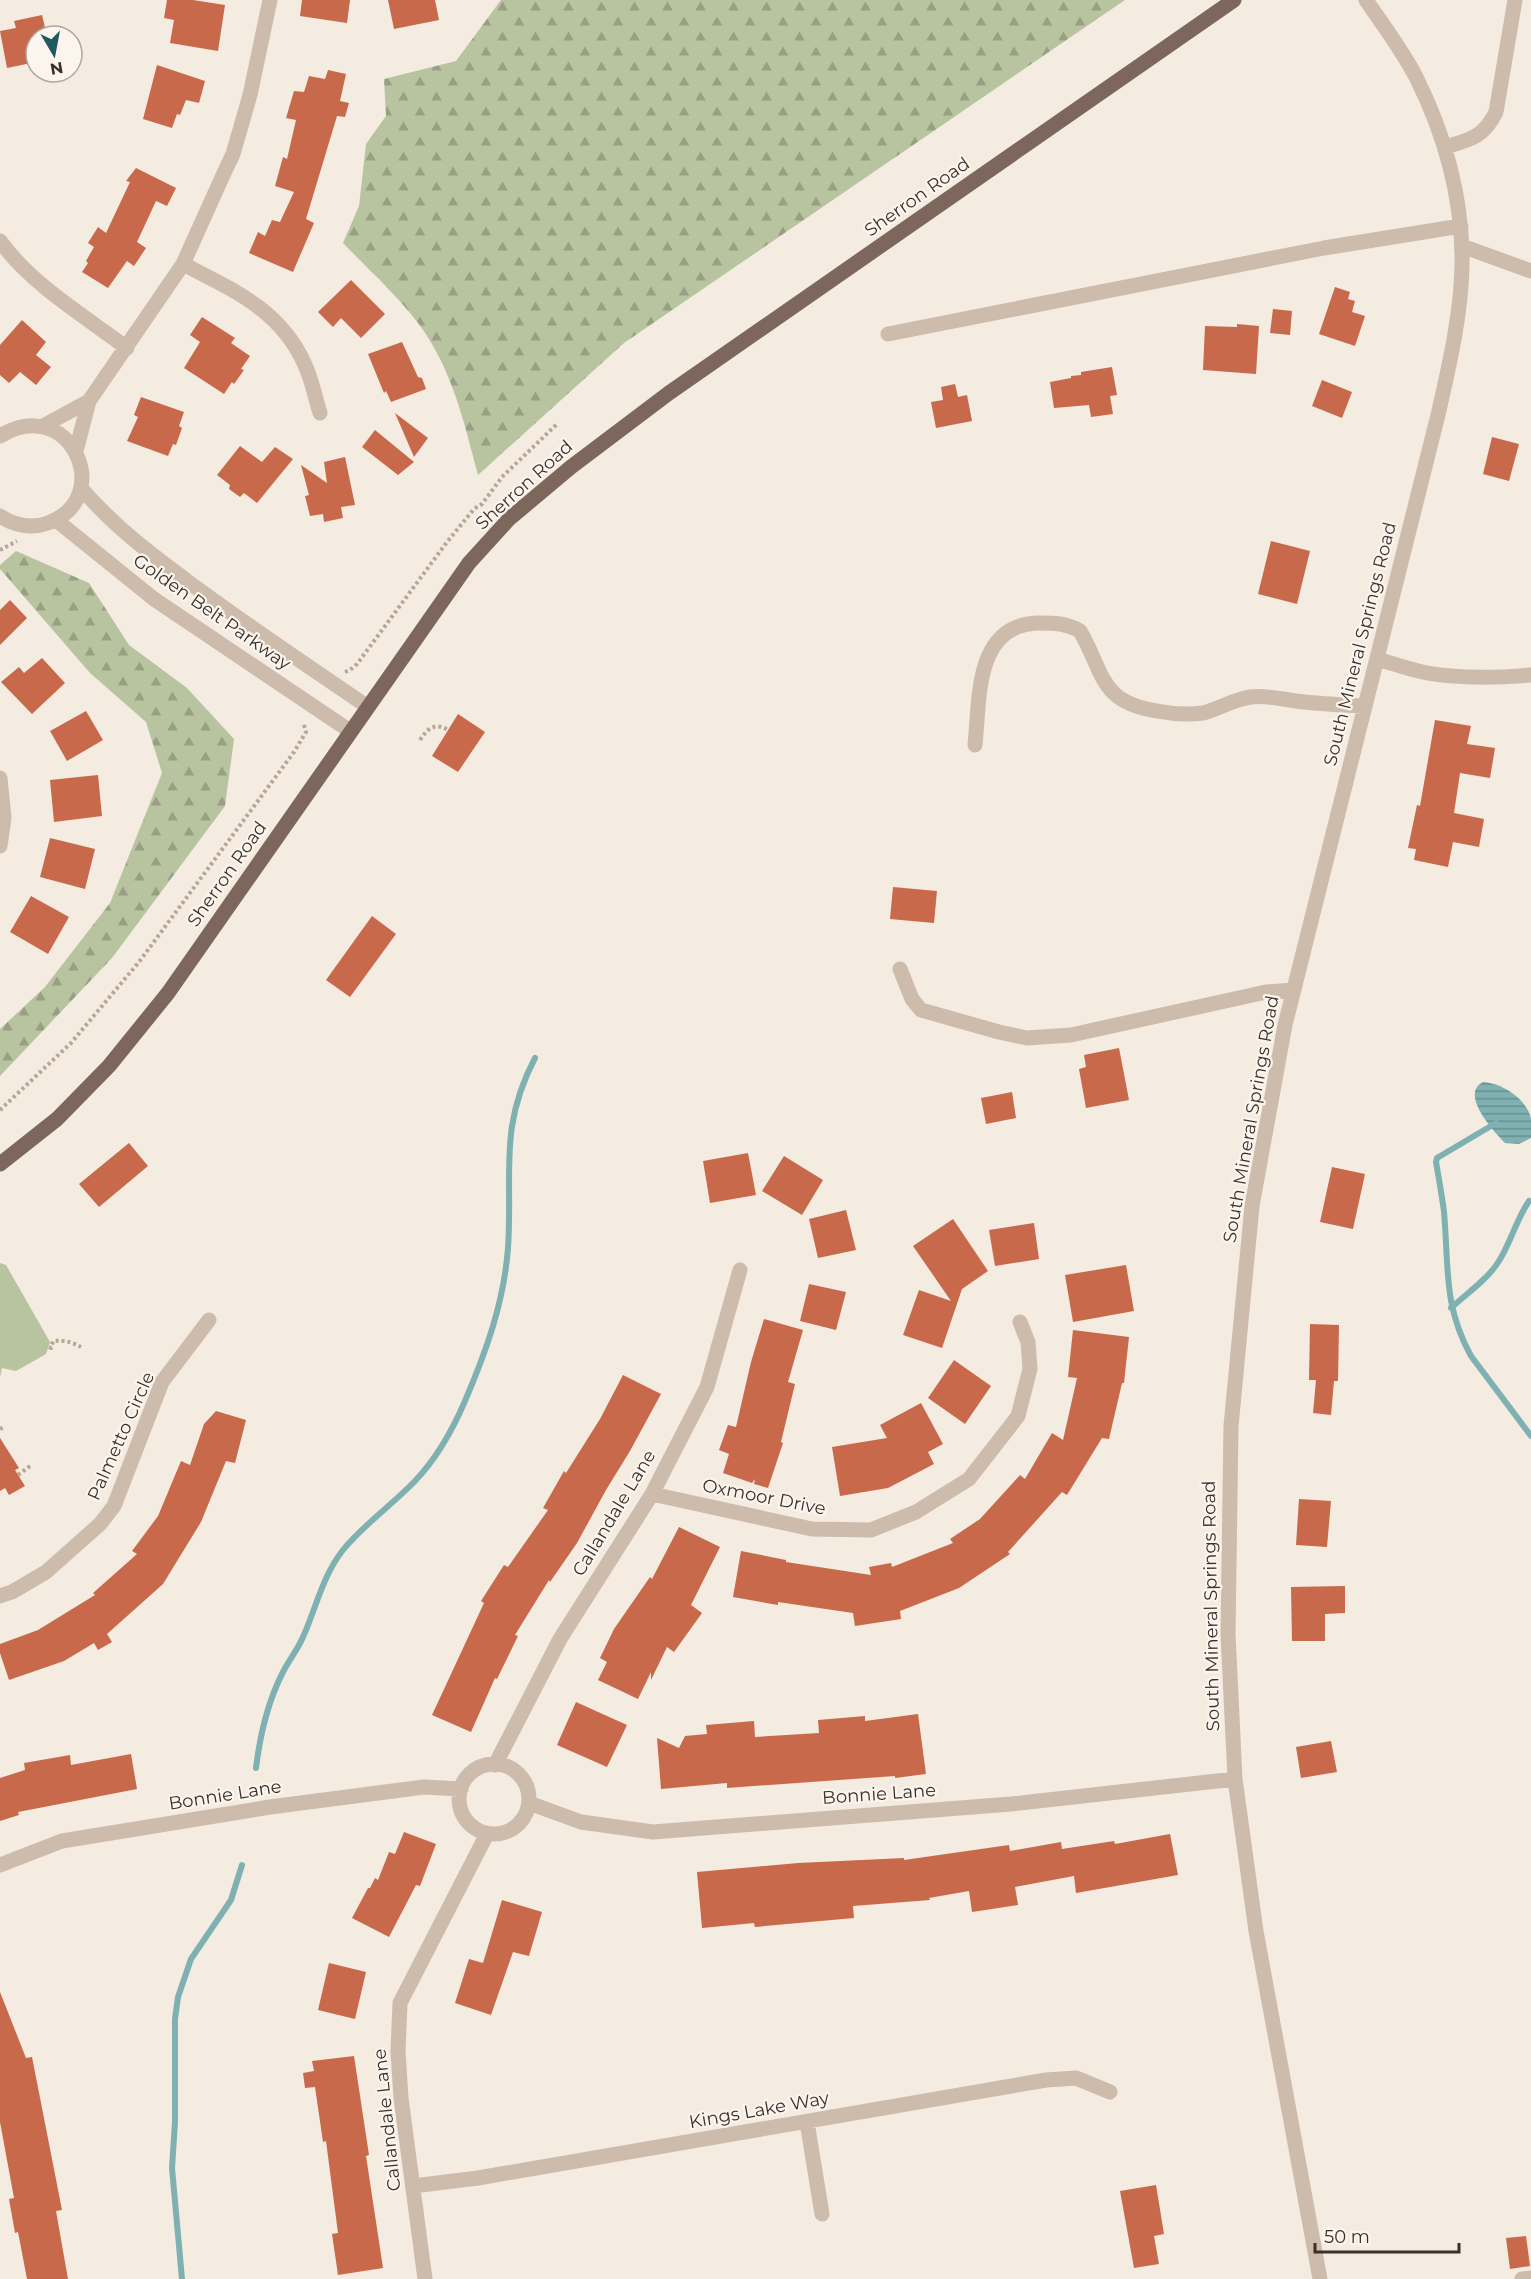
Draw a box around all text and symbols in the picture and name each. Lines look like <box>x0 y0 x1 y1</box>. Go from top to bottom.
north arrow <box>24 24 84 84</box>
text: N <box>48 58 65 79</box>
street label: Sherron Road <box>860 153 974 241</box>
street label: Sherron Road <box>471 436 577 534</box>
street label: South Mineral Springs Road <box>1319 520 1401 768</box>
street label: Golden Belt Parkway <box>129 549 295 675</box>
street label: Sherron Road <box>183 817 271 931</box>
street label: South Mineral Springs Road <box>1218 994 1284 1244</box>
street label: Palmetto Circle <box>83 1368 159 1504</box>
street label: Callandale Lane <box>568 1446 660 1580</box>
street label: Oxmoor Drive <box>700 1474 828 1520</box>
street label: South Mineral Springs Road <box>1198 1481 1224 1731</box>
street label: Bonnie Lane <box>167 1775 283 1815</box>
street label: Bonnie Lane <box>821 1779 937 1809</box>
street label: Callandale Lane <box>369 2048 405 2192</box>
street label: Kings Lake Way <box>687 2087 831 2133</box>
scale bar <box>1315 2216 1459 2254</box>
text: 50 m <box>1324 2226 1370 2248</box>

